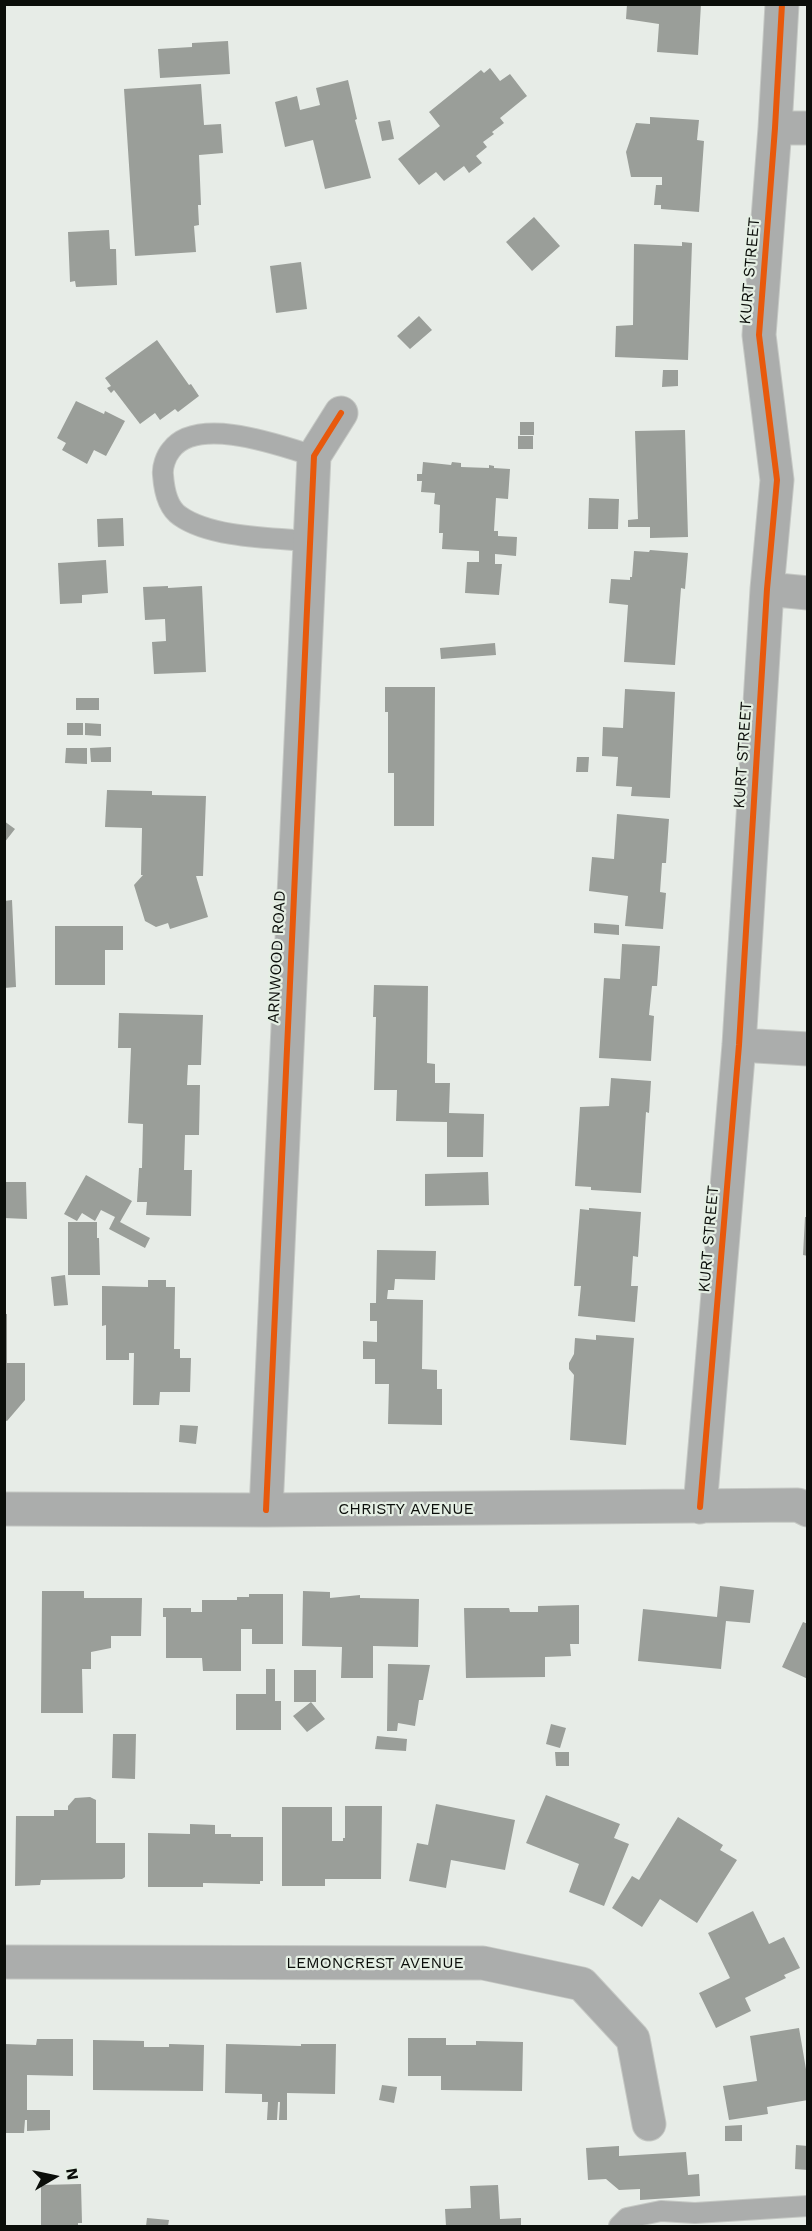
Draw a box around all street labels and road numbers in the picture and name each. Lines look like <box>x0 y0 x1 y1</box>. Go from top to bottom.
street label: KURT STREET <box>736 217 764 325</box>
street label: KURT STREET <box>730 701 756 809</box>
street label: ARNWOOD ROAD <box>264 890 290 1024</box>
street label: KURT STREET <box>695 1185 723 1293</box>
street label: CHRISTY AVENUE <box>338 1499 474 1519</box>
street label: LEMONCREST AVENUE <box>286 1953 464 1973</box>

